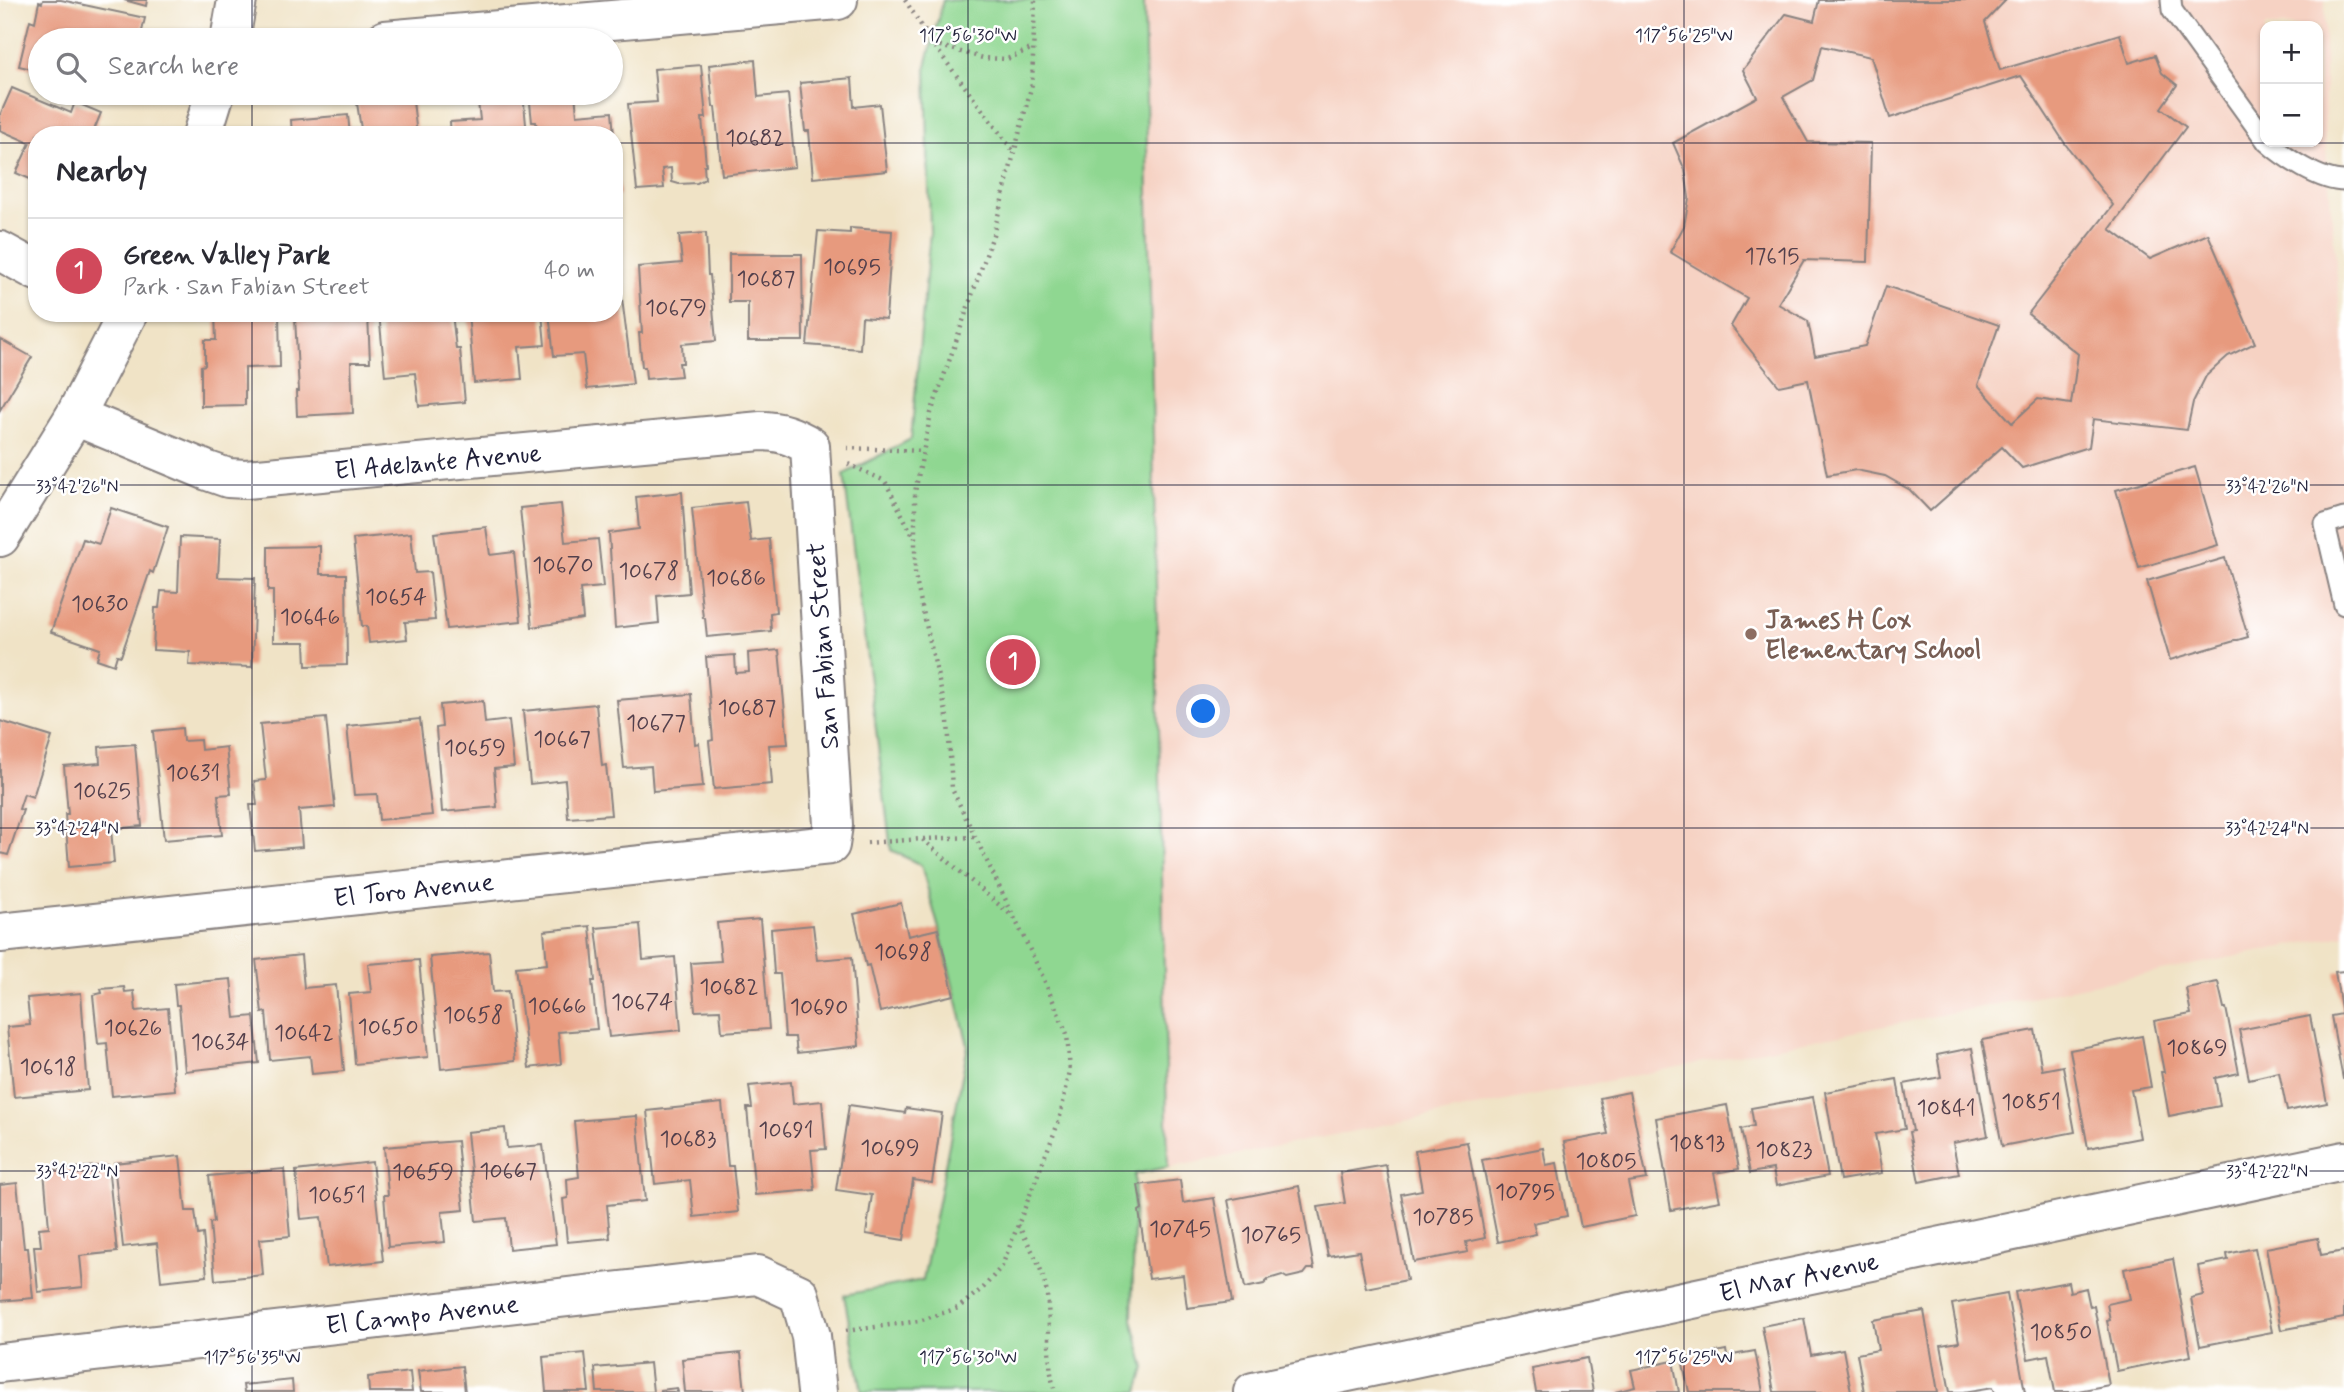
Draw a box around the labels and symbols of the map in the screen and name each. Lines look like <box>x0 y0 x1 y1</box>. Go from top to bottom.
text: 117°56'30"W <box>919 24 1017 48</box>
text: 117°56'25"W <box>1635 24 1733 48</box>
house number: 10682 <box>725 124 785 154</box>
house number: 17615 <box>1744 242 1800 272</box>
house number: 10695 <box>823 253 881 283</box>
house number: 10687 <box>737 265 795 295</box>
house number: 10679 <box>645 294 707 324</box>
street label: El Adelante Avenue <box>333 437 543 489</box>
text: 33°42'26"N <box>36 475 118 499</box>
text: 33°42'26"N <box>2226 475 2308 499</box>
street label: San Fabian Street <box>800 541 848 750</box>
house number: 10670 <box>532 551 594 581</box>
house number: 10678 <box>619 557 679 587</box>
house number: 10686 <box>706 564 766 594</box>
house number: 10654 <box>365 583 427 613</box>
house number: 10630 <box>71 590 129 620</box>
house number: 10646 <box>280 603 340 633</box>
place label: James H Cox Elementary School <box>1765 604 1981 668</box>
marker: James H Cox Elementary School <box>1743 626 1759 642</box>
pin: 1 <box>990 636 1036 688</box>
house number: 10687 <box>718 694 776 724</box>
your location <box>1186 694 1220 728</box>
house number: 10677 <box>626 709 686 739</box>
house number: 10667 <box>533 725 591 755</box>
house number: 10659 <box>444 734 506 764</box>
house number: 10631 <box>166 759 220 789</box>
house number: 10625 <box>73 777 131 807</box>
text: 33°42'24"N <box>35 817 119 841</box>
text: 33°42'24"N <box>2225 817 2309 841</box>
street label: El Toro Avenue <box>332 866 496 917</box>
house number: 10698 <box>874 938 932 968</box>
house number: 10682 <box>699 973 759 1003</box>
house number: 10674 <box>611 988 673 1018</box>
house number: 10666 <box>528 992 586 1022</box>
house number: 10690 <box>790 993 848 1023</box>
house number: 10658 <box>443 1001 503 1031</box>
house number: 10650 <box>357 1013 419 1043</box>
house number: 10626 <box>104 1014 162 1044</box>
house number: 10642 <box>274 1019 334 1049</box>
house number: 10634 <box>191 1028 249 1058</box>
house number: 10869 <box>2166 1034 2228 1064</box>
house number: 10618 <box>19 1053 77 1083</box>
house number: 10851 <box>2001 1088 2061 1118</box>
house number: 10841 <box>1916 1094 1976 1124</box>
house number: 10691 <box>758 1116 814 1146</box>
house number: 10683 <box>660 1125 717 1155</box>
house number: 10813 <box>1669 1129 1725 1159</box>
house number: 10699 <box>860 1134 920 1164</box>
house number: 10823 <box>1756 1136 1813 1166</box>
house number: 10805 <box>1576 1147 1636 1177</box>
house number: 10667 <box>479 1157 537 1187</box>
house number: 10659 <box>392 1158 454 1188</box>
text: 33°42'22"N <box>36 1160 118 1184</box>
text: 33°42'22"N <box>2226 1160 2308 1184</box>
house number: 10795 <box>1495 1178 1555 1208</box>
house number: 10651 <box>308 1181 366 1211</box>
house number: 10785 <box>1412 1203 1474 1233</box>
house number: 10745 <box>1149 1215 1211 1245</box>
house number: 10765 <box>1241 1221 1301 1251</box>
street label: El Mar Avenue <box>1717 1245 1882 1312</box>
street label: El Campo Avenue <box>324 1288 521 1344</box>
house number: 10850 <box>2030 1318 2092 1348</box>
text: 117°56'35"W <box>203 1346 301 1370</box>
text: 117°56'30"W <box>919 1346 1017 1370</box>
text: 117°56'25"W <box>1635 1346 1733 1370</box>

